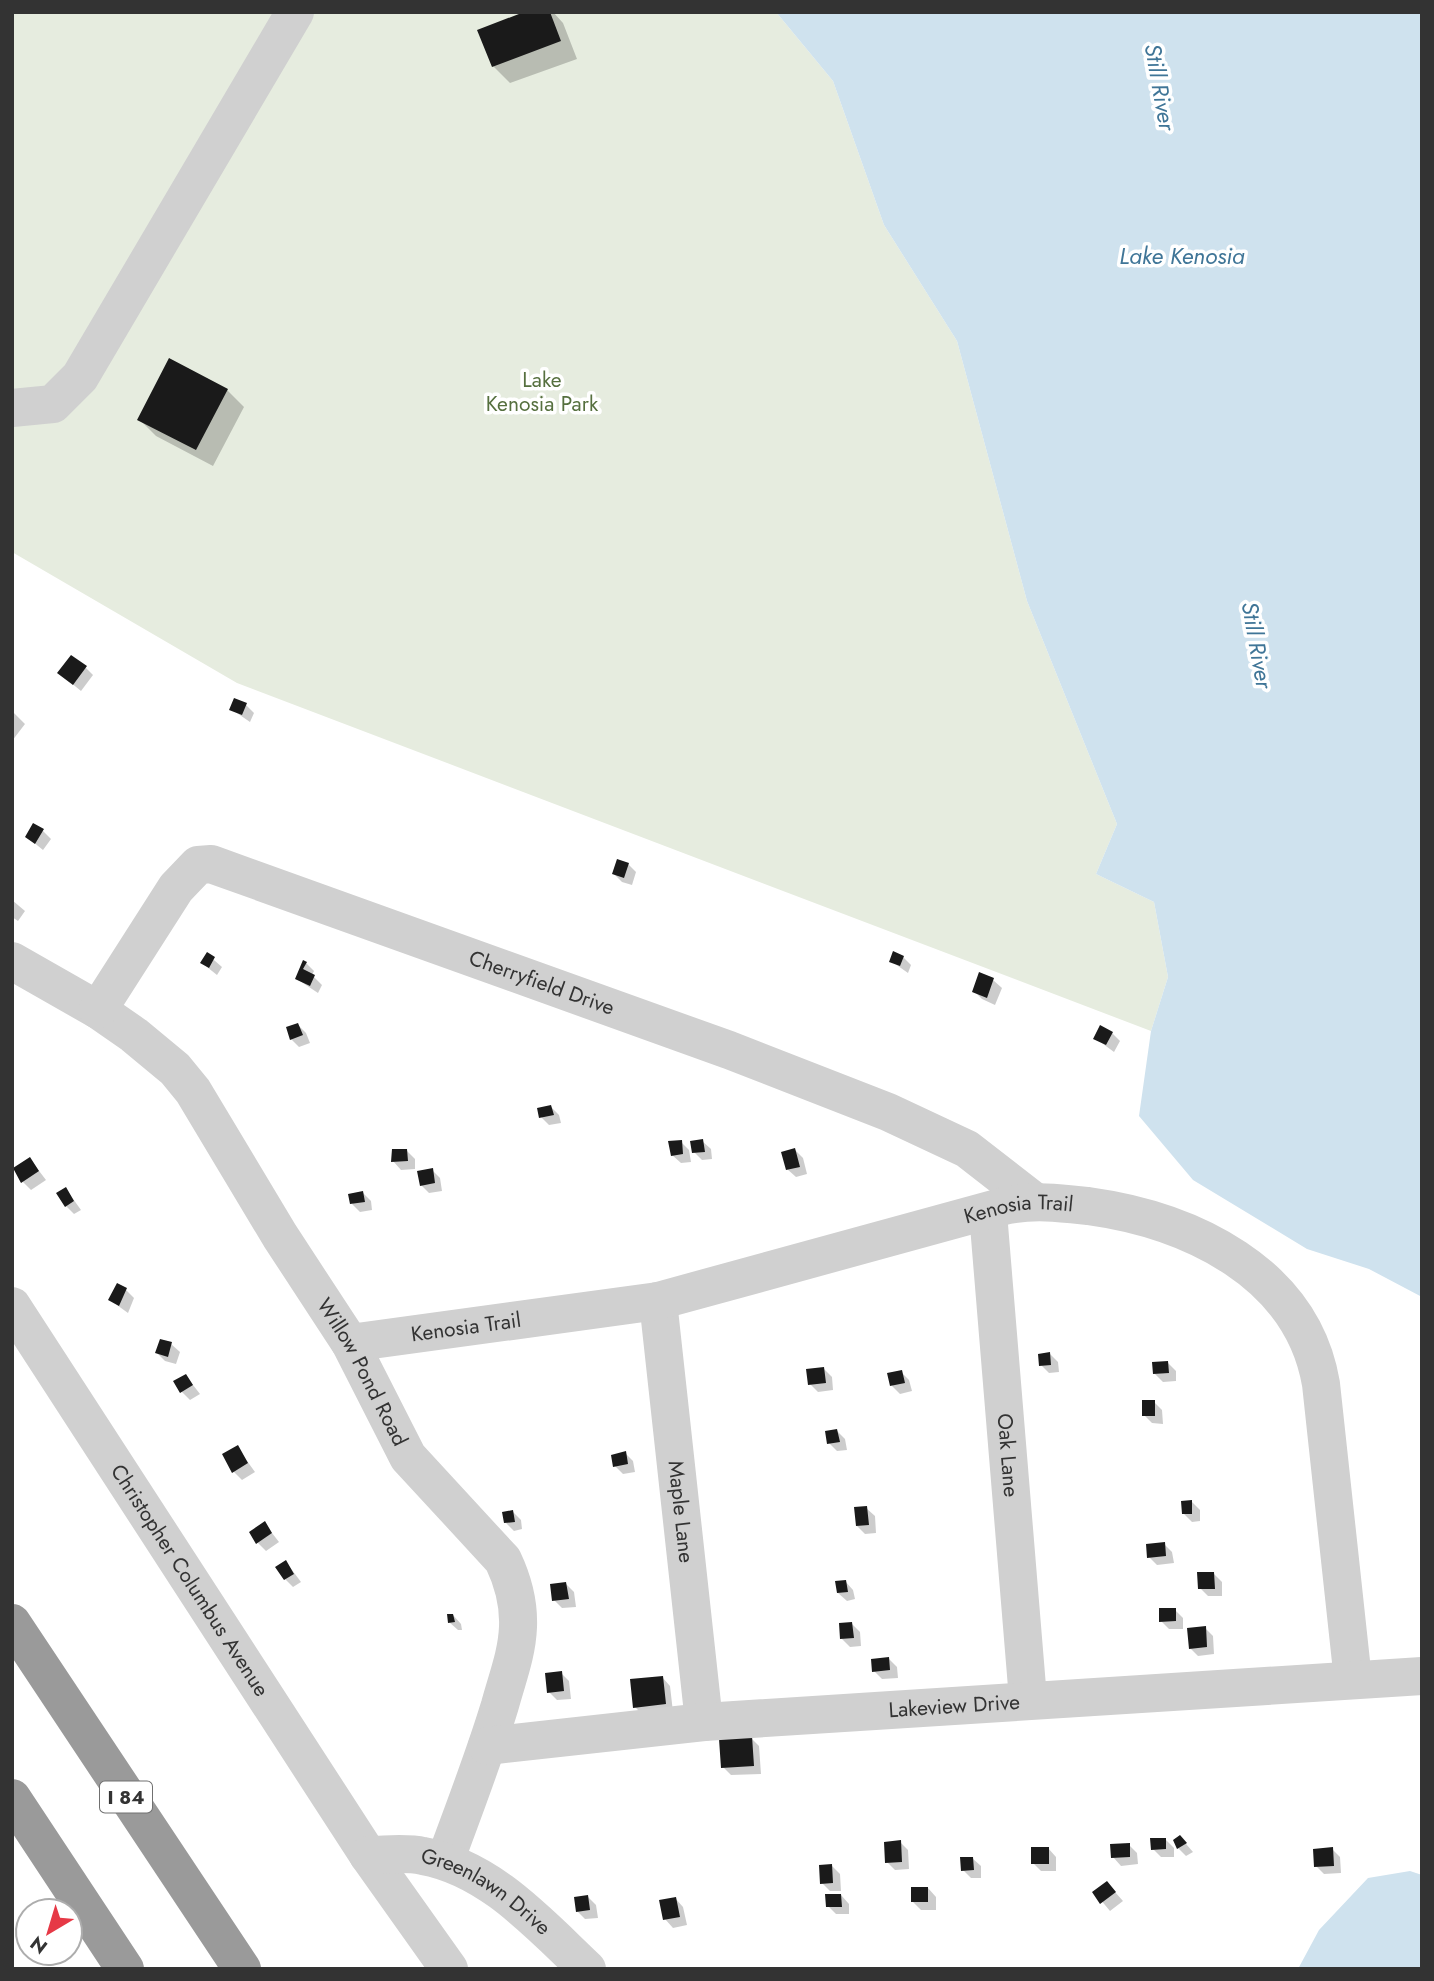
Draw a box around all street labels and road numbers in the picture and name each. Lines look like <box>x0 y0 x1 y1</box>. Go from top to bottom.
street label: Cherryfield Drive <box>465 943 619 1023</box>
street label: Kenosia Trail <box>961 1187 1075 1231</box>
street label: Willow Pond Road <box>310 1292 415 1451</box>
street label: Kenosia Trail <box>409 1305 523 1350</box>
street label: Oak Lane <box>990 1412 1026 1498</box>
street label: Christopher Columbus Avenue <box>103 1458 277 1703</box>
street label: Maple Lane <box>661 1459 702 1565</box>
street label: Lakeview Drive <box>888 1687 1021 1725</box>
road number: I 84 <box>100 1782 152 1812</box>
street label: Greenlawn Drive <box>418 1841 558 1942</box>

